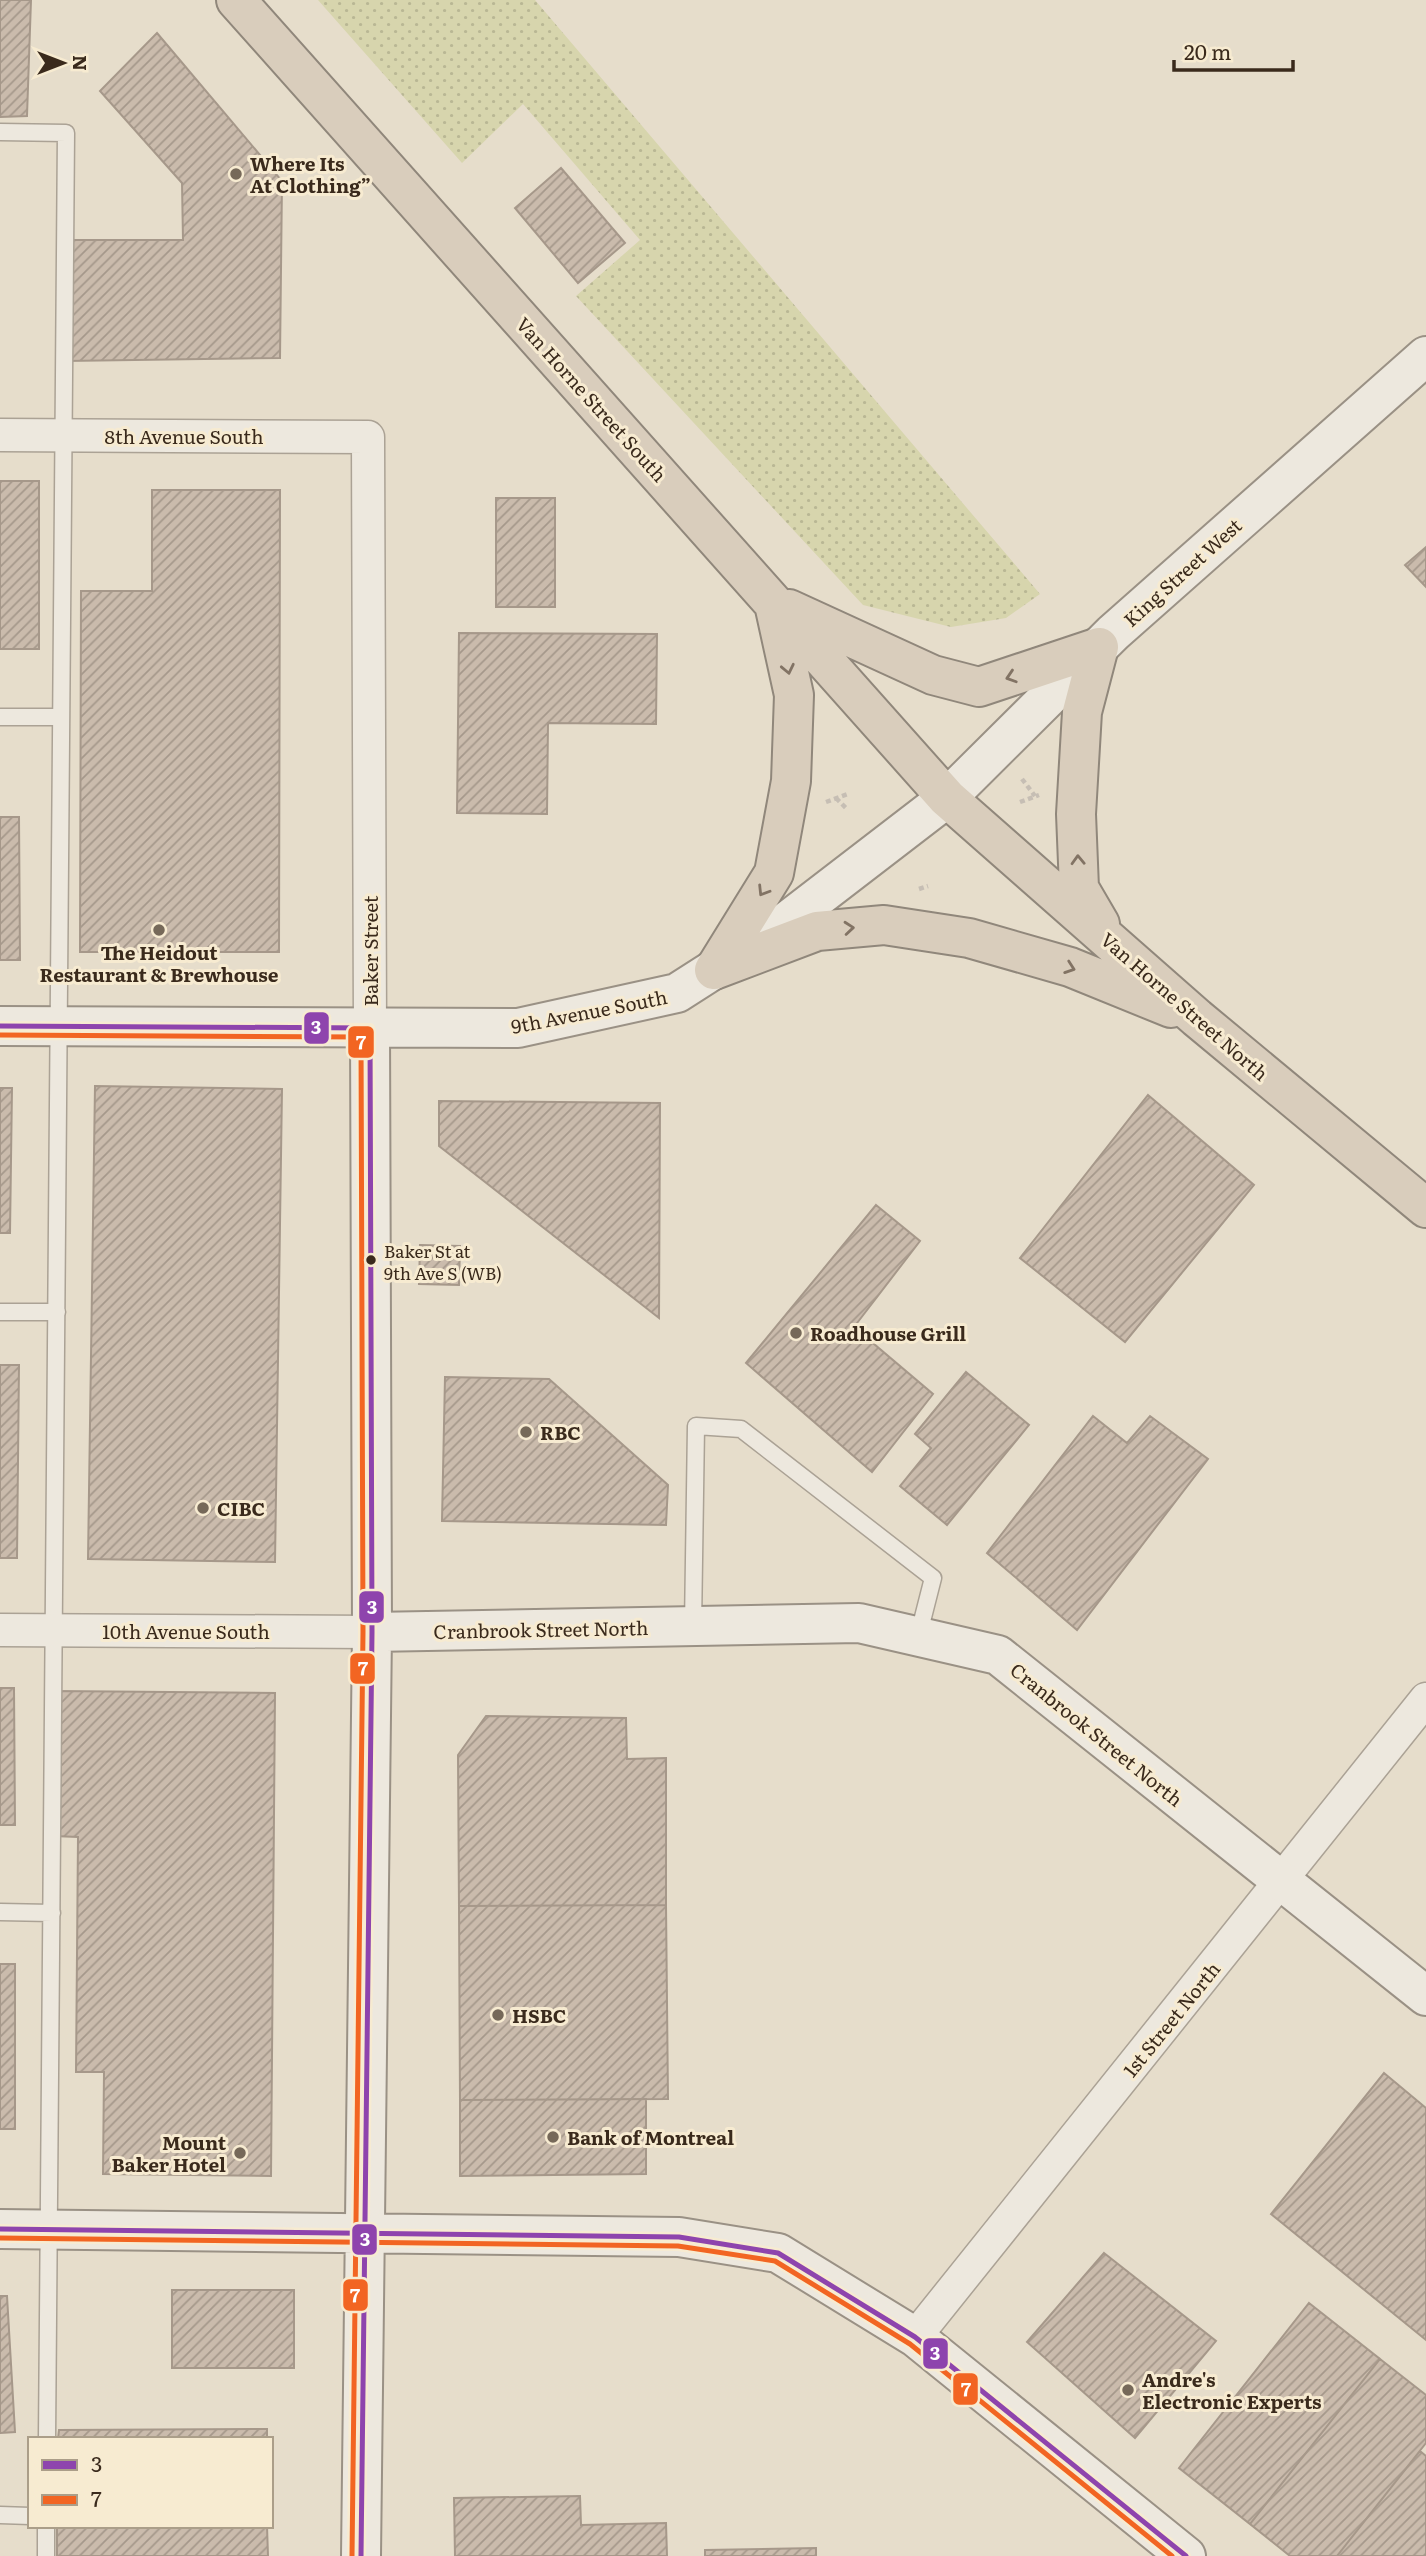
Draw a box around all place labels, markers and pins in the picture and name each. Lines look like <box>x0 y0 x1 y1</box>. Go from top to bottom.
place label: Where Its At Clothing” <box>250 149 371 199</box>
marker: Where Its At Clothing” <box>228 166 244 182</box>
marker: The Heidout Restaurant & Brewhouse <box>151 922 167 938</box>
place label: The Heidout Restaurant & Brewhouse <box>39 938 279 988</box>
place label: Baker St at 9th Ave S (WB) <box>384 1238 502 1285</box>
marker: Baker St at 9th Ave S (WB) <box>364 1253 378 1267</box>
place label: Roadhouse Grill <box>810 1319 966 1347</box>
marker: Roadhouse Grill <box>788 1325 804 1341</box>
place label: RBC <box>540 1418 581 1446</box>
marker: RBC <box>518 1424 534 1440</box>
place label: CIBC <box>217 1494 265 1522</box>
marker: CIBC <box>195 1500 211 1516</box>
place label: HSBC <box>512 2001 566 2029</box>
marker: HSBC <box>490 2007 506 2023</box>
place label: Bank of Montreal <box>567 2123 734 2151</box>
place label: Mount Baker Hotel <box>112 2128 227 2178</box>
marker: Bank of Montreal <box>545 2129 561 2145</box>
marker: Mount Baker Hotel <box>232 2145 248 2161</box>
place label: Andre's Electronic Experts <box>1142 2365 1321 2415</box>
marker: Andre's Electronic Experts <box>1120 2382 1136 2398</box>

